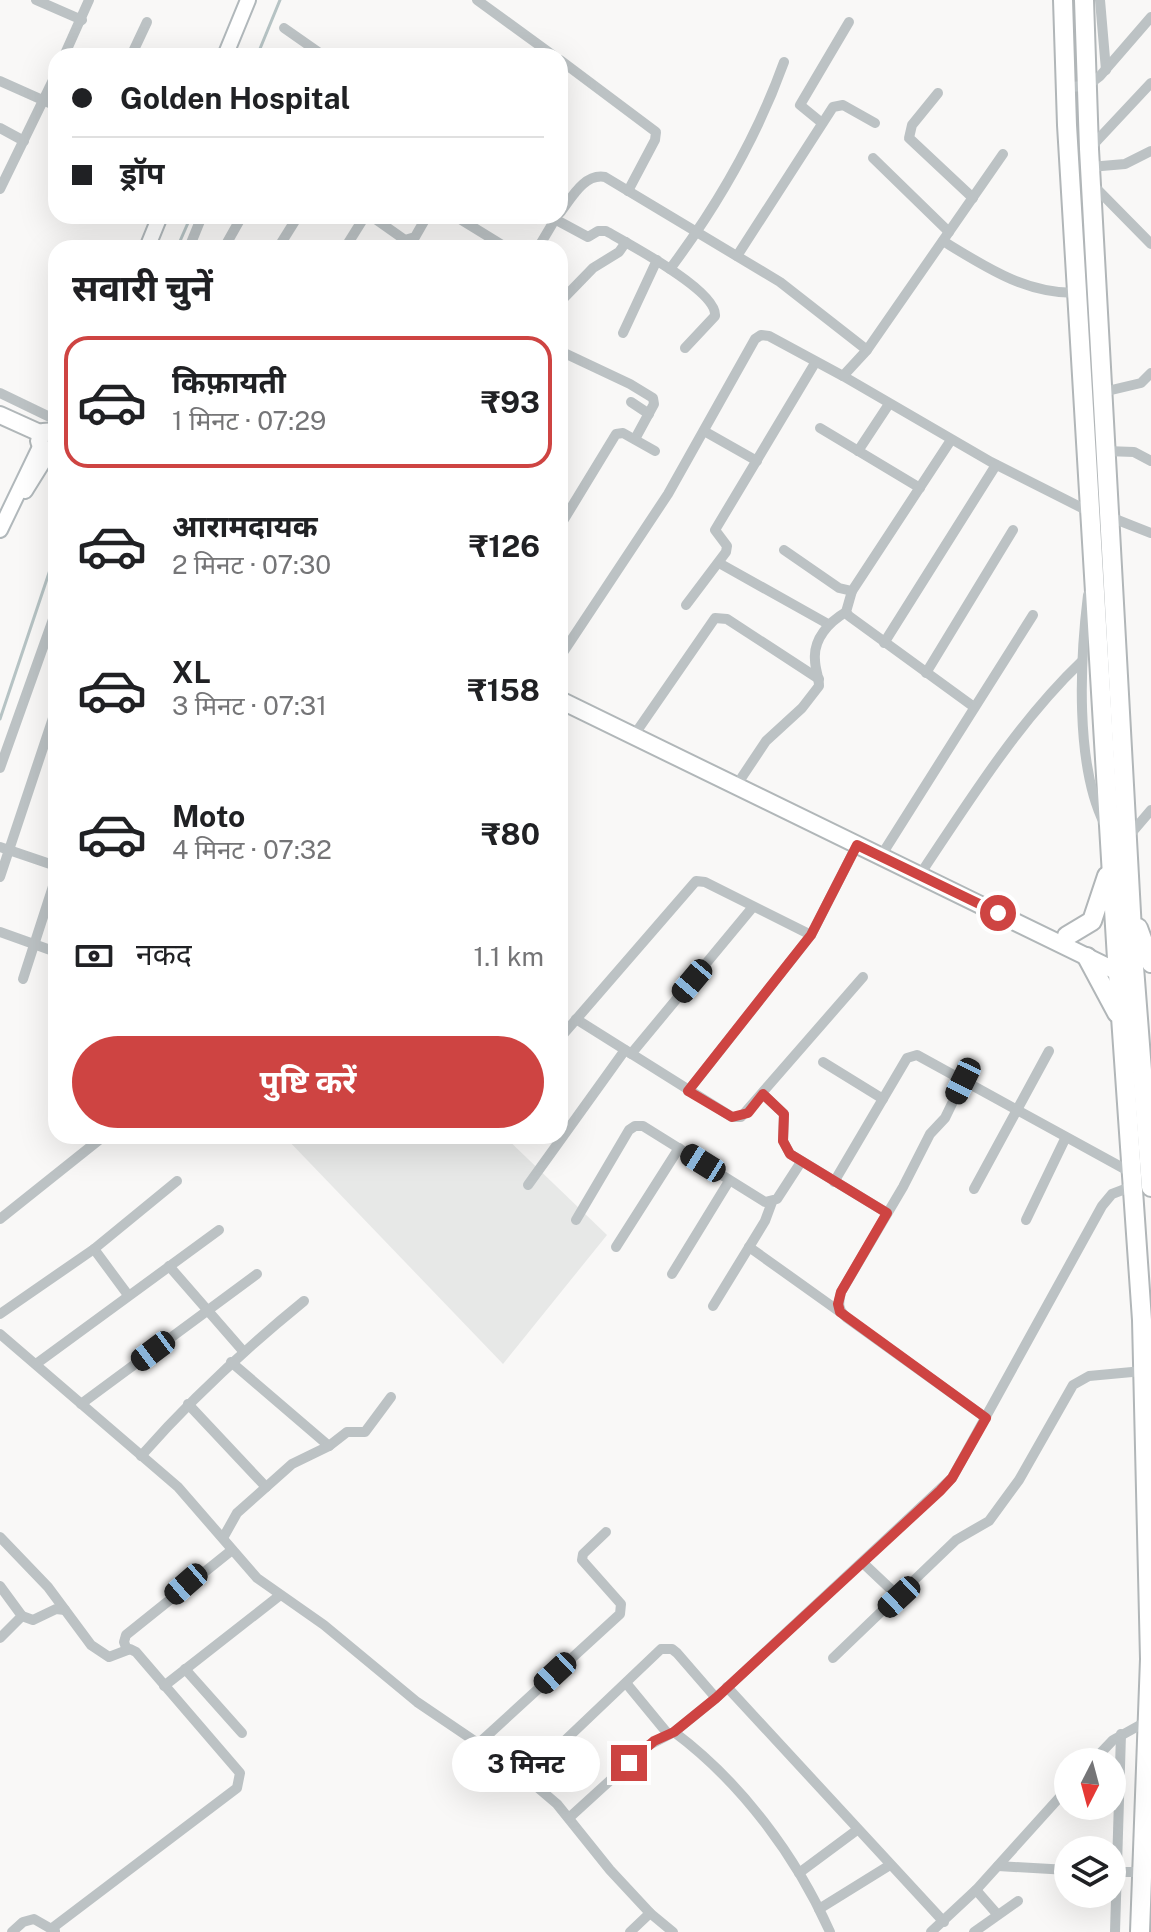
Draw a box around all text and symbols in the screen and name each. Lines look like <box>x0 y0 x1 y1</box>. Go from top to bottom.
text: Golden Hospital <box>120 80 350 116</box>
text: ड्रॉप <box>120 155 164 191</box>
text: सवारी चुनें <box>72 267 213 309</box>
text: किफ़ायती <box>172 364 286 400</box>
icon: car <box>76 366 148 438</box>
text: ₹93 <box>481 384 540 420</box>
text: 1 मिनट · 07:29 <box>172 405 326 436</box>
text: आरामदायक <box>172 508 318 544</box>
icon: car <box>76 510 148 582</box>
text: ₹126 <box>469 528 540 564</box>
text: 2 मिनट · 07:30 <box>172 549 331 580</box>
icon: car <box>76 654 148 726</box>
text: XL <box>172 654 211 690</box>
text: ₹158 <box>467 672 540 708</box>
text: 3 मिनट · 07:31 <box>172 690 327 721</box>
icon: car <box>76 798 148 870</box>
text: Moto <box>172 798 245 834</box>
text: ₹80 <box>481 816 540 852</box>
text: 4 मिनट · 07:32 <box>172 834 332 865</box>
route start <box>980 895 1016 931</box>
icon: cash <box>72 934 116 978</box>
text: नकद <box>136 936 192 972</box>
text: 1.1 km <box>474 941 544 972</box>
car <box>667 955 717 1007</box>
button: पुष्टि करें <box>72 1036 544 1128</box>
car <box>942 1054 984 1108</box>
car <box>676 1140 730 1186</box>
car <box>127 1327 179 1375</box>
car <box>160 1559 212 1609</box>
car <box>873 1572 925 1622</box>
car <box>529 1648 581 1698</box>
callout: 3 मिनट <box>453 1735 601 1791</box>
route end <box>611 1745 647 1781</box>
text: 3 मिनट <box>487 1748 565 1779</box>
north arrow <box>1054 1748 1126 1820</box>
map controls <box>1054 1748 1126 1908</box>
button: layers <box>1054 1836 1126 1908</box>

